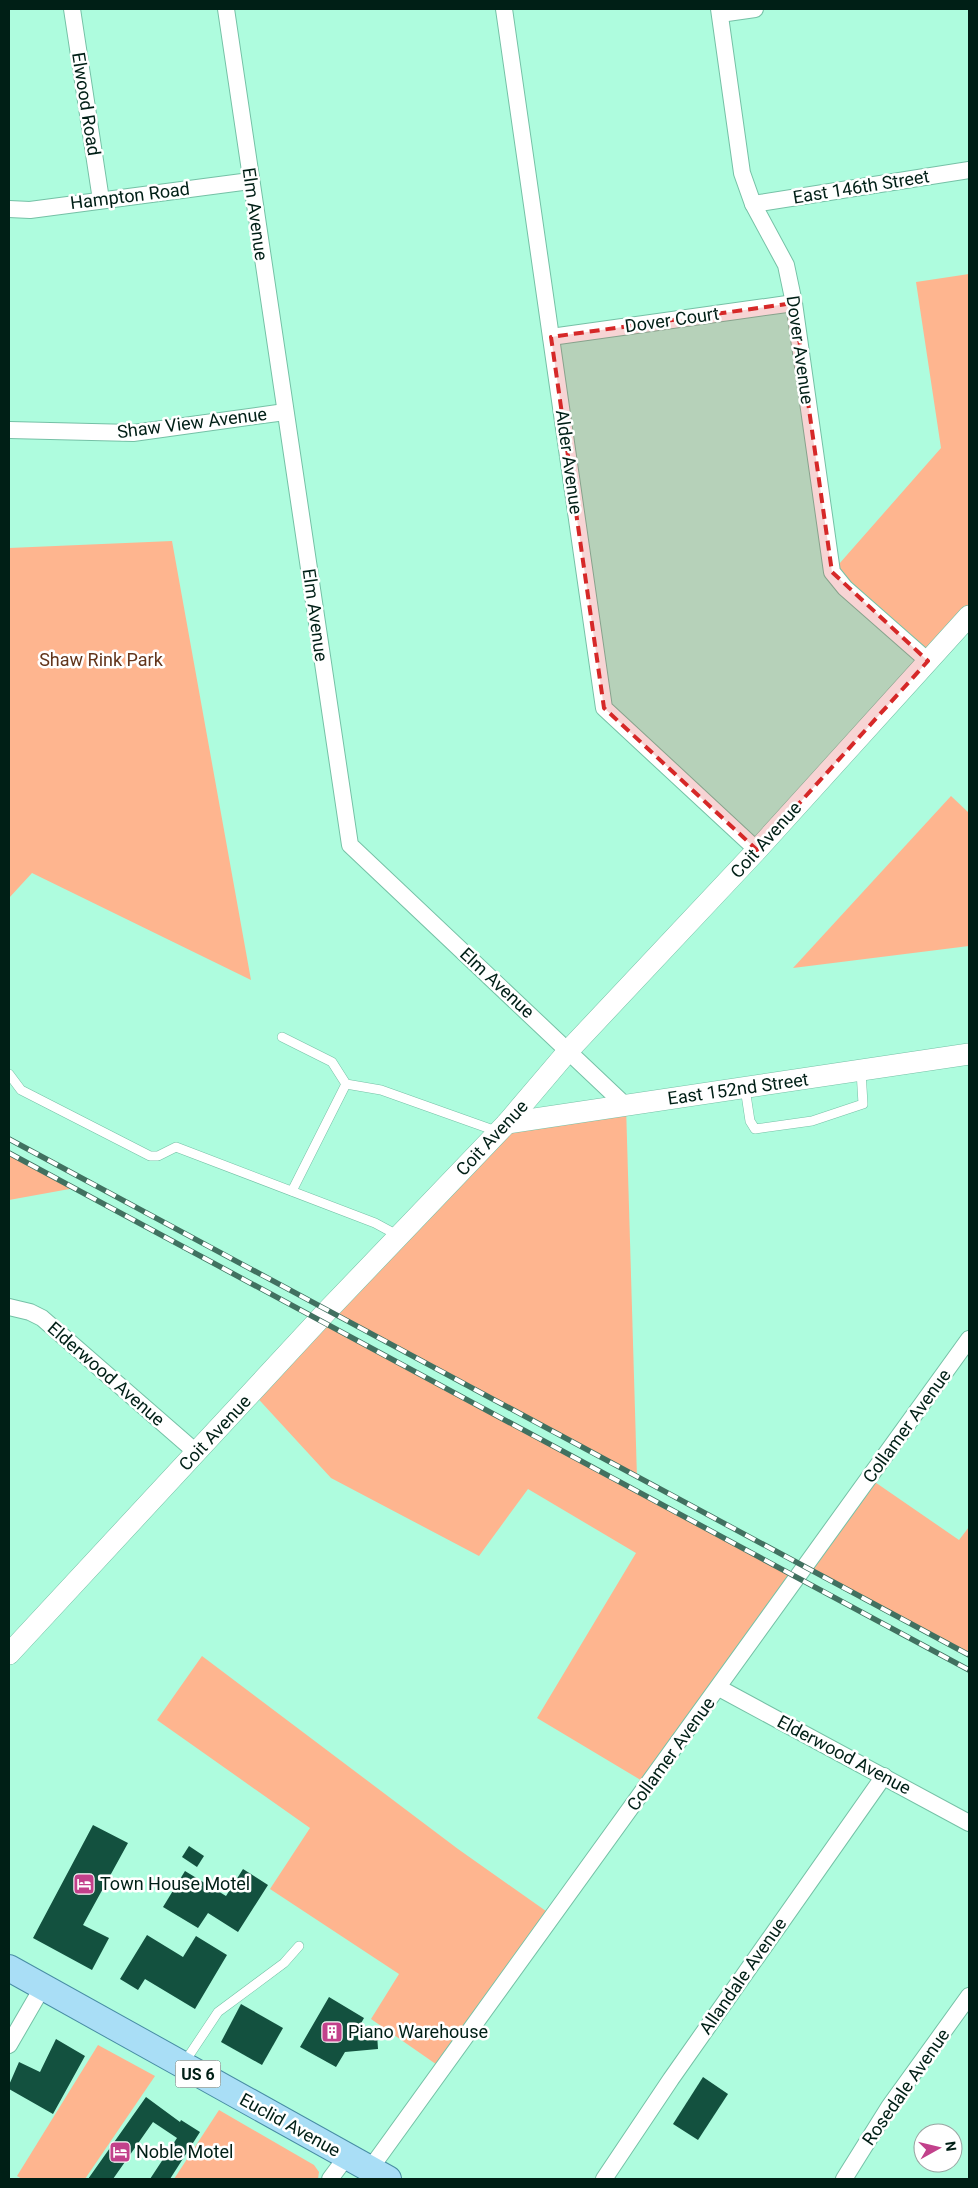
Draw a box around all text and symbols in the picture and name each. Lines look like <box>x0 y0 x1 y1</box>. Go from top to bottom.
street label: Elwood Road <box>68 51 105 157</box>
street label: East 146th Street <box>791 165 931 208</box>
street label: Elm Avenue <box>239 166 272 262</box>
street label: Hampton Road <box>69 178 191 213</box>
street label: Dover Avenue <box>782 294 819 406</box>
street label: Dover Court <box>623 302 721 337</box>
street label: Shaw View Avenue <box>116 403 268 442</box>
street label: Alder Avenue <box>552 408 587 516</box>
street label: Elm Avenue <box>299 567 332 663</box>
park label: Shaw Rink Park <box>39 649 164 670</box>
street label: Coit Avenue <box>726 797 805 882</box>
street label: Elm Avenue <box>456 943 539 1022</box>
street label: East 152nd Street <box>666 1068 810 1109</box>
street label: Coit Avenue <box>451 1096 532 1180</box>
street label: Elderwood Avenue <box>44 1317 169 1430</box>
street label: Collamer Avenue <box>858 1365 955 1487</box>
street label: Coit Avenue <box>174 1391 255 1475</box>
street label: Collamer Avenue <box>622 1693 719 1815</box>
street label: Elderwood Avenue <box>774 1711 915 1799</box>
hotel icon: Town House Motel <box>72 1872 96 1896</box>
place label: Town House Motel <box>100 1873 250 1894</box>
street label: Allandale Avenue <box>695 1913 791 2038</box>
building icon: Piano Warehouse <box>320 2020 344 2044</box>
place label: Piano Warehouse <box>348 2021 488 2042</box>
street label: Rosedale Avenue <box>858 2024 954 2149</box>
road number: US 6 <box>176 2060 220 2088</box>
street label: Euclid Avenue <box>236 2088 344 2161</box>
north arrow <box>913 2123 963 2173</box>
hotel icon: Noble Motel <box>108 2140 132 2164</box>
text: N <box>942 2140 959 2152</box>
place label: Noble Motel <box>136 2141 233 2162</box>

